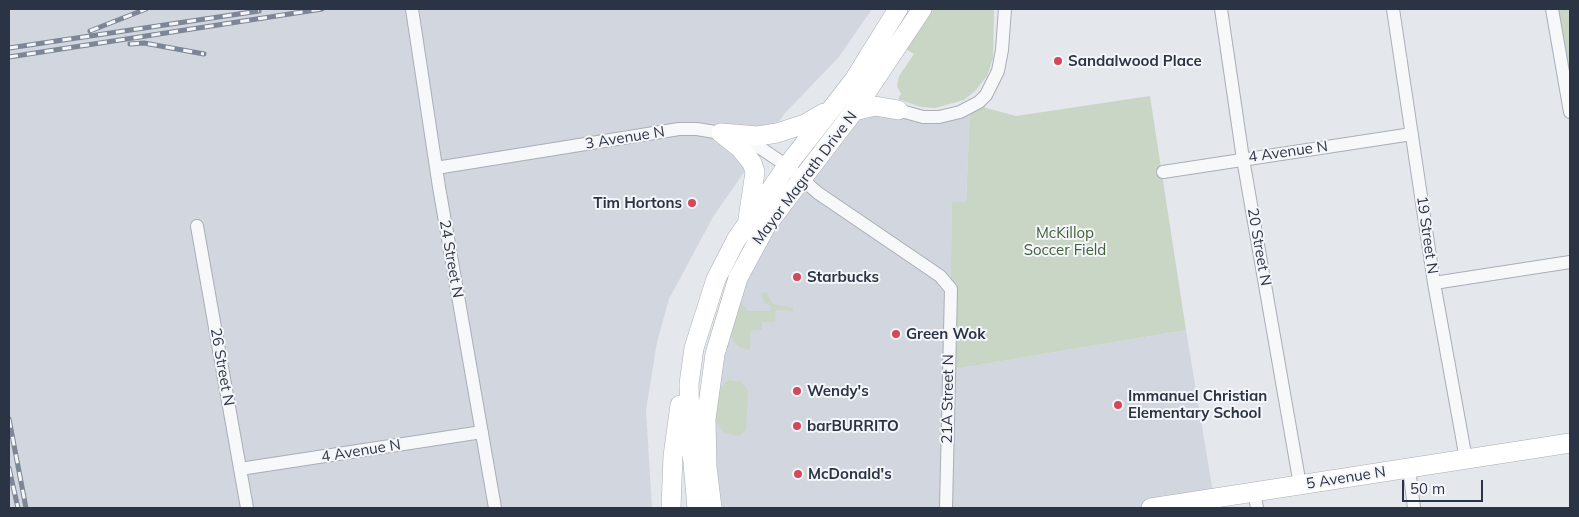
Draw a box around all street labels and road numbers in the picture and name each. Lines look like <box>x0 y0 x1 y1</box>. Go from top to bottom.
street label: Mayor Magrath Drive N <box>749 108 861 248</box>
street label: 3 Avenue N <box>584 123 666 153</box>
street label: 4 Avenue N <box>1247 138 1329 166</box>
street label: 19 Street N <box>1413 195 1441 275</box>
street label: 20 Street N <box>1243 207 1275 287</box>
street label: 24 Street N <box>435 219 467 299</box>
street label: 26 Street N <box>206 327 238 407</box>
street label: 21A Street N <box>938 354 958 444</box>
street label: 4 Avenue N <box>320 436 402 466</box>
street label: 5 Avenue N <box>1305 463 1387 493</box>

